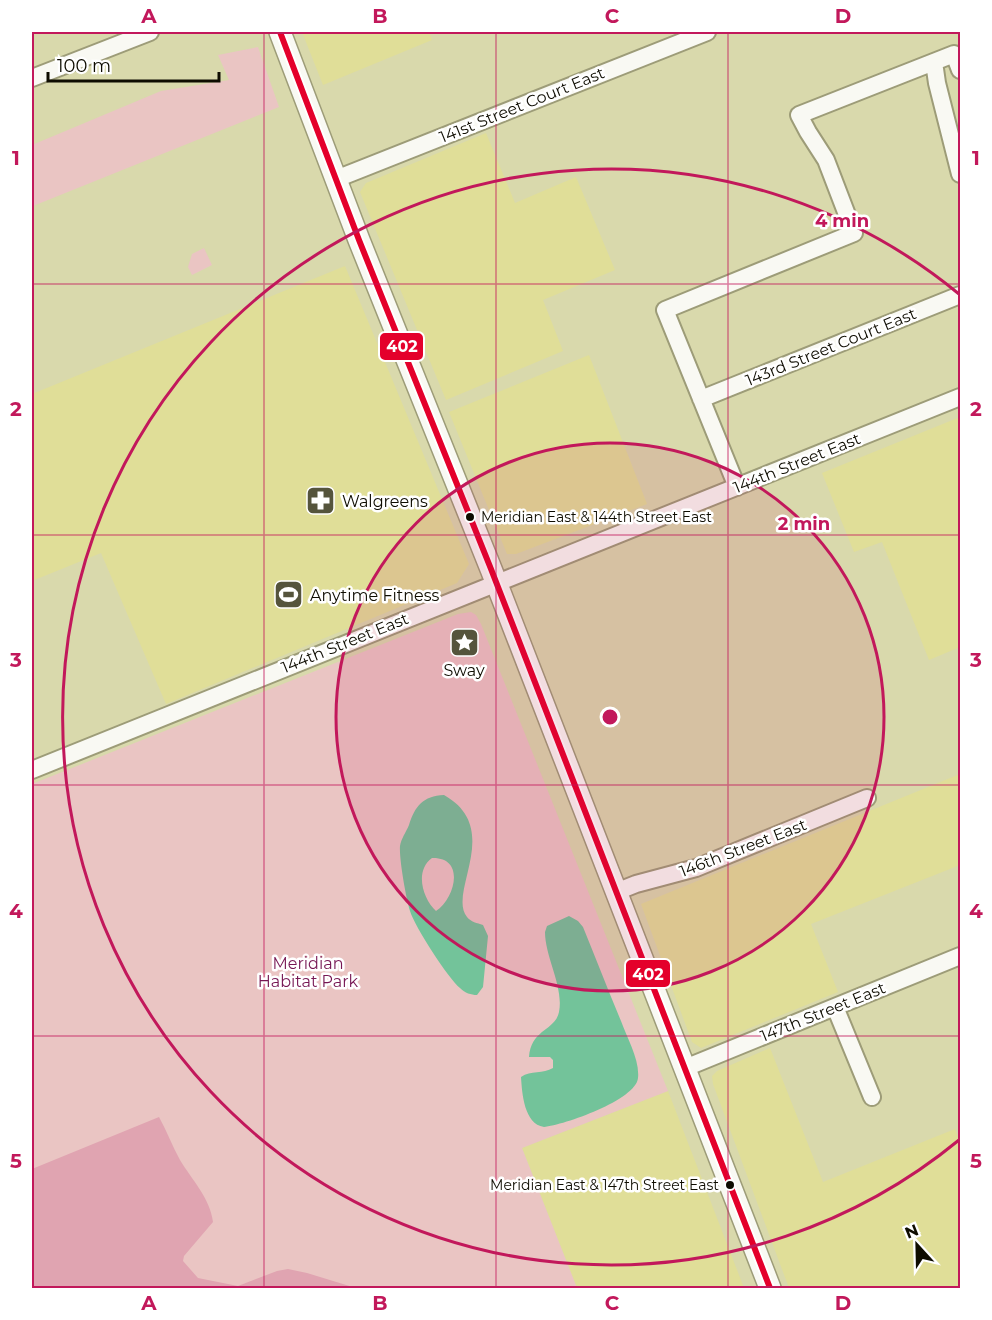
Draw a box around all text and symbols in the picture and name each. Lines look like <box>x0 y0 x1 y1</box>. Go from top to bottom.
text: A <box>140 4 157 28</box>
text: B <box>372 4 388 28</box>
text: C <box>605 4 620 28</box>
text: D <box>835 4 851 28</box>
scale bar <box>48 45 219 83</box>
text: 100 m <box>57 55 111 77</box>
street label: 141st Street Court East <box>437 63 608 147</box>
text: 1 <box>12 146 20 170</box>
text: 1 <box>972 146 980 170</box>
text: 4 min <box>815 210 869 232</box>
street label: 143rd Street Court East <box>743 304 920 390</box>
line badge: 402 <box>379 332 424 361</box>
text: 402 <box>386 337 418 356</box>
text: 2 <box>10 397 22 421</box>
text: 2 <box>970 397 982 421</box>
street label: 144th Street East <box>731 429 864 497</box>
pharmacy icon: Walgreens <box>305 485 337 517</box>
place label: Walgreens <box>342 492 428 511</box>
place label: Meridian East & 144th Street East <box>481 508 712 526</box>
marker: Meridian East & 144th Street East <box>464 511 476 523</box>
text: 2 min <box>778 513 830 535</box>
sports icon: Anytime Fitness <box>273 579 305 611</box>
place label: Anytime Fitness <box>310 586 439 605</box>
street label: 144th Street East <box>279 609 412 677</box>
place icon: Sway <box>448 626 480 658</box>
text: 3 <box>9 648 22 672</box>
text: 3 <box>969 648 982 672</box>
place label: Sway <box>443 661 485 680</box>
centre of rings <box>600 707 620 727</box>
street label: 146th Street East <box>677 815 810 881</box>
text: 4 <box>9 899 23 923</box>
text: 4 <box>969 899 983 923</box>
park label: Meridian Habitat Park <box>258 954 359 991</box>
line badge: 402 <box>625 959 671 988</box>
text: 402 <box>632 965 664 984</box>
street label: 147th Street East <box>758 978 889 1046</box>
text: 5 <box>10 1149 22 1173</box>
text: 5 <box>970 1149 982 1173</box>
place label: Meridian East & 147th Street East <box>490 1176 719 1194</box>
marker: Meridian East & 147th Street East <box>724 1179 736 1191</box>
north arrow <box>887 1215 947 1275</box>
text: N <box>902 1220 921 1243</box>
text: A <box>140 1291 157 1315</box>
text: B <box>372 1291 388 1315</box>
text: C <box>605 1291 620 1315</box>
text: D <box>835 1291 851 1315</box>

